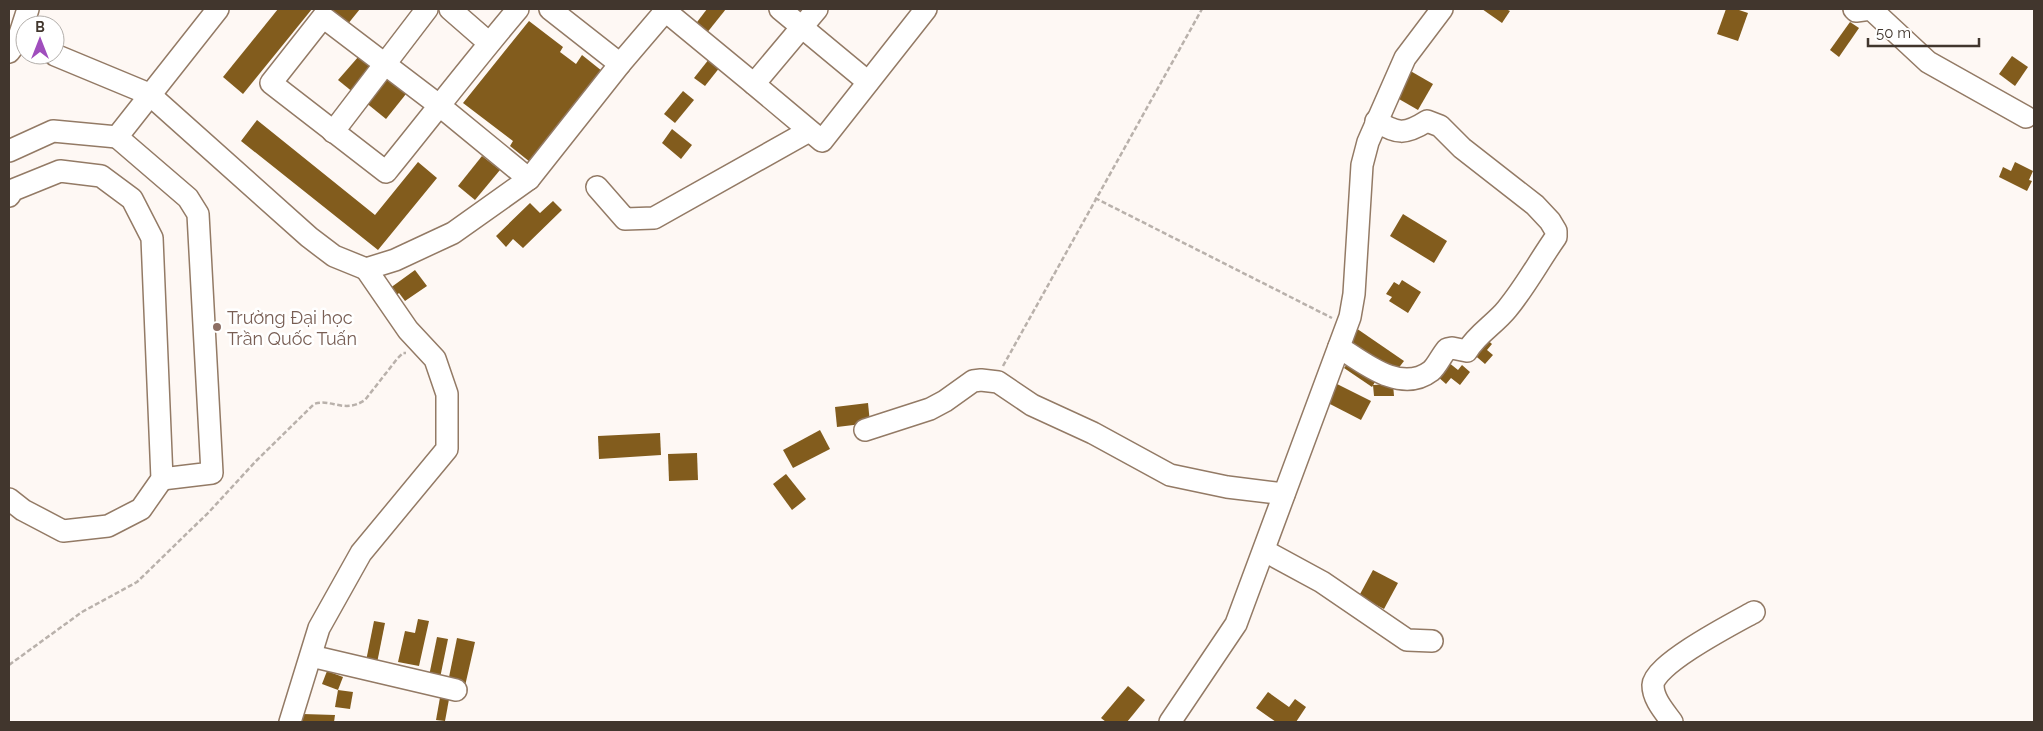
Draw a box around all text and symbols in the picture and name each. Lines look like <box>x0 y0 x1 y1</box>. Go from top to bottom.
north arrow <box>15 15 65 65</box>
scale bar <box>1868 15 1979 47</box>
text: B <box>35 19 45 35</box>
text: 50 m <box>1876 24 1911 42</box>
place label: Trường Đại học Trần Quốc Tuấn <box>227 307 357 349</box>
marker: Trường Đại học Trần Quốc Tuấn <box>211 321 223 333</box>

